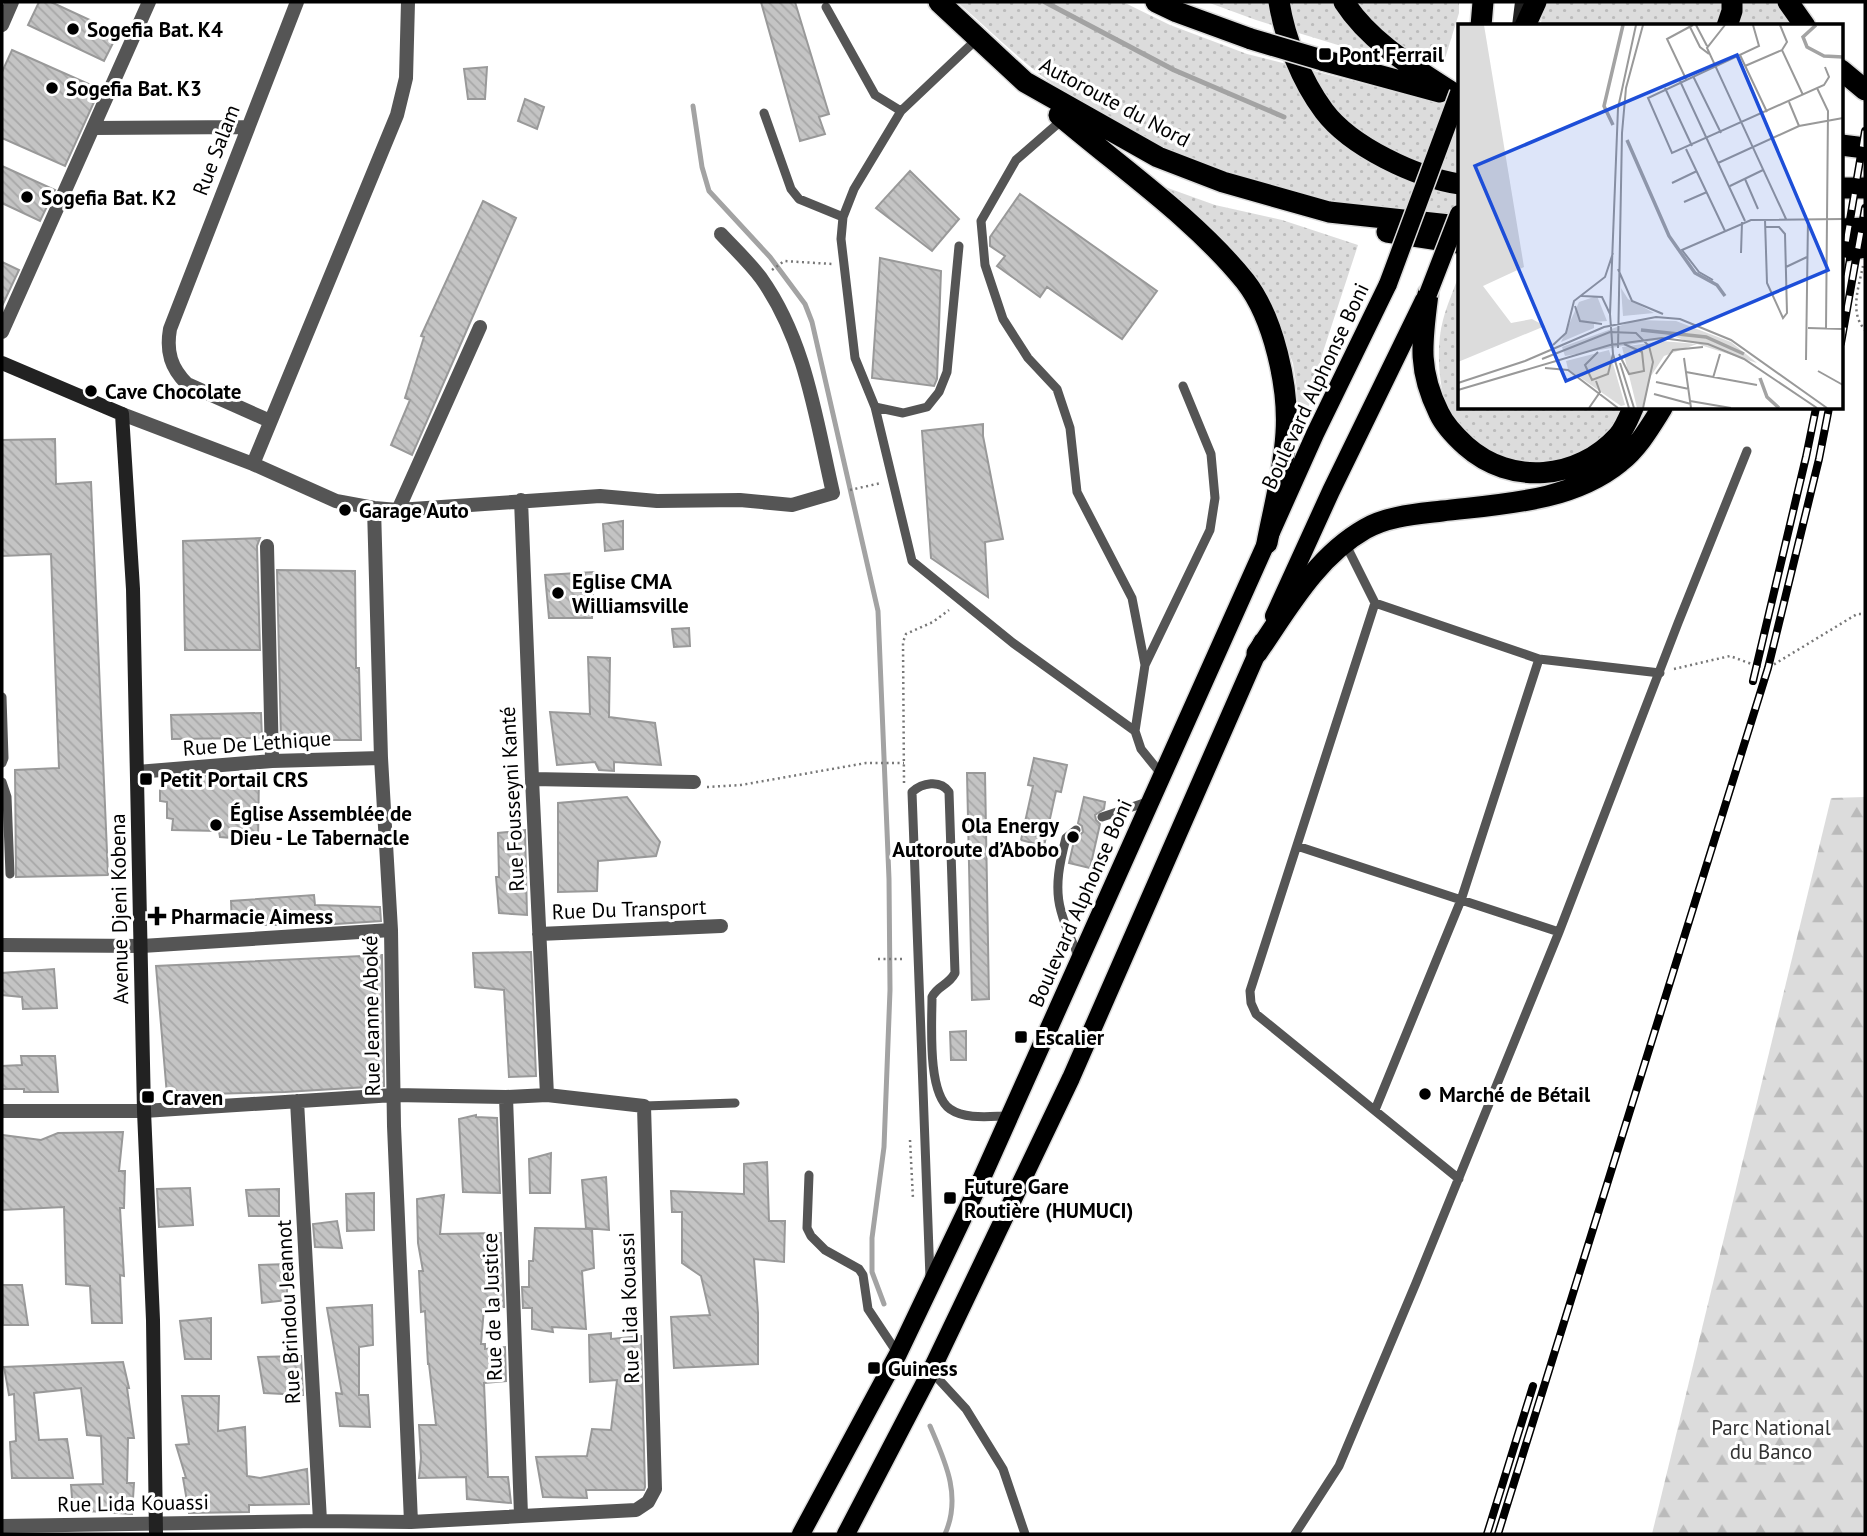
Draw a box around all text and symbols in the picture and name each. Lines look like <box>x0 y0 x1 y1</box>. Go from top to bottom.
place label: Sogefia Bat. K4 <box>87 16 223 43</box>
marker: Sogefia Bat. K4 <box>65 21 81 37</box>
inset map <box>1458 24 1842 410</box>
place label: Pont Ferrail <box>1339 41 1445 68</box>
marker: Pont Ferrail <box>1317 46 1333 62</box>
street label: Autoroute du Nord <box>1035 51 1195 153</box>
place label: Sogefia Bat. K3 <box>66 75 202 102</box>
marker: Sogefia Bat. K3 <box>44 80 60 96</box>
street label: Rue Salam <box>186 101 246 199</box>
place label: Sogefia Bat. K2 <box>41 184 177 211</box>
marker: Sogefia Bat. K2 <box>19 189 35 205</box>
street label: Boulevard Alphonse Boni <box>1255 278 1375 494</box>
place label: Cave Chocolate <box>105 378 241 405</box>
marker: Cave Chocolate <box>83 383 99 399</box>
place label: Garage Auto <box>359 497 469 524</box>
marker: Garage Auto <box>337 502 353 518</box>
place label: Eglise CMA Williamsville <box>572 568 689 619</box>
marker: Eglise CMA Williamsville <box>550 585 566 601</box>
street label: Rue Fousseyni Kanté <box>494 706 530 892</box>
street label: Rue De L'ethique <box>182 724 332 762</box>
place label: Petit Portail CRS <box>160 766 308 793</box>
marker: Petit Portail CRS <box>138 771 154 787</box>
street label: Boulevard Alphonse Boni <box>1022 795 1138 1011</box>
place label: Église Assemblée de Dieu - Le Tabernacle <box>230 800 412 851</box>
place label: Ola Energy Autoroute d’Abobo <box>892 812 1060 863</box>
street label: Avenue Djeni Kobena <box>104 813 134 1005</box>
marker: Église Assemblée de Dieu - Le Tabernacle <box>208 817 224 833</box>
marker: Ola Energy Autoroute d’Abobo <box>1065 829 1081 845</box>
street label: Rue Du Transport <box>551 893 707 925</box>
place label: Pharmacie Aimess <box>171 903 333 930</box>
marker: Pharmacie Aimess <box>149 908 165 924</box>
street label: Rue Jeanne Aboké <box>356 935 386 1097</box>
place label: Escalier <box>1035 1024 1105 1051</box>
marker: Escalier <box>1013 1029 1029 1045</box>
place label: Marché de Bétail <box>1439 1081 1591 1108</box>
place label: Craven <box>162 1084 223 1111</box>
marker: Marché de Bétail <box>1417 1086 1433 1102</box>
marker: Craven <box>140 1089 156 1105</box>
place label: Future Gare Routière (HUMUCI) <box>964 1173 1133 1224</box>
marker: Future Gare Routière (HUMUCI) <box>942 1190 958 1206</box>
street label: Rue Brindou Jeannot <box>270 1219 306 1405</box>
street label: Rue de la Justice <box>476 1232 508 1382</box>
street label: Rue Lida Kouassi <box>613 1232 645 1384</box>
place label: Guiness <box>888 1355 958 1382</box>
marker: Guiness <box>866 1360 882 1376</box>
park label: Parc National du Banco <box>1711 1414 1831 1465</box>
street label: Rue Lida Kouassi <box>57 1488 209 1518</box>

